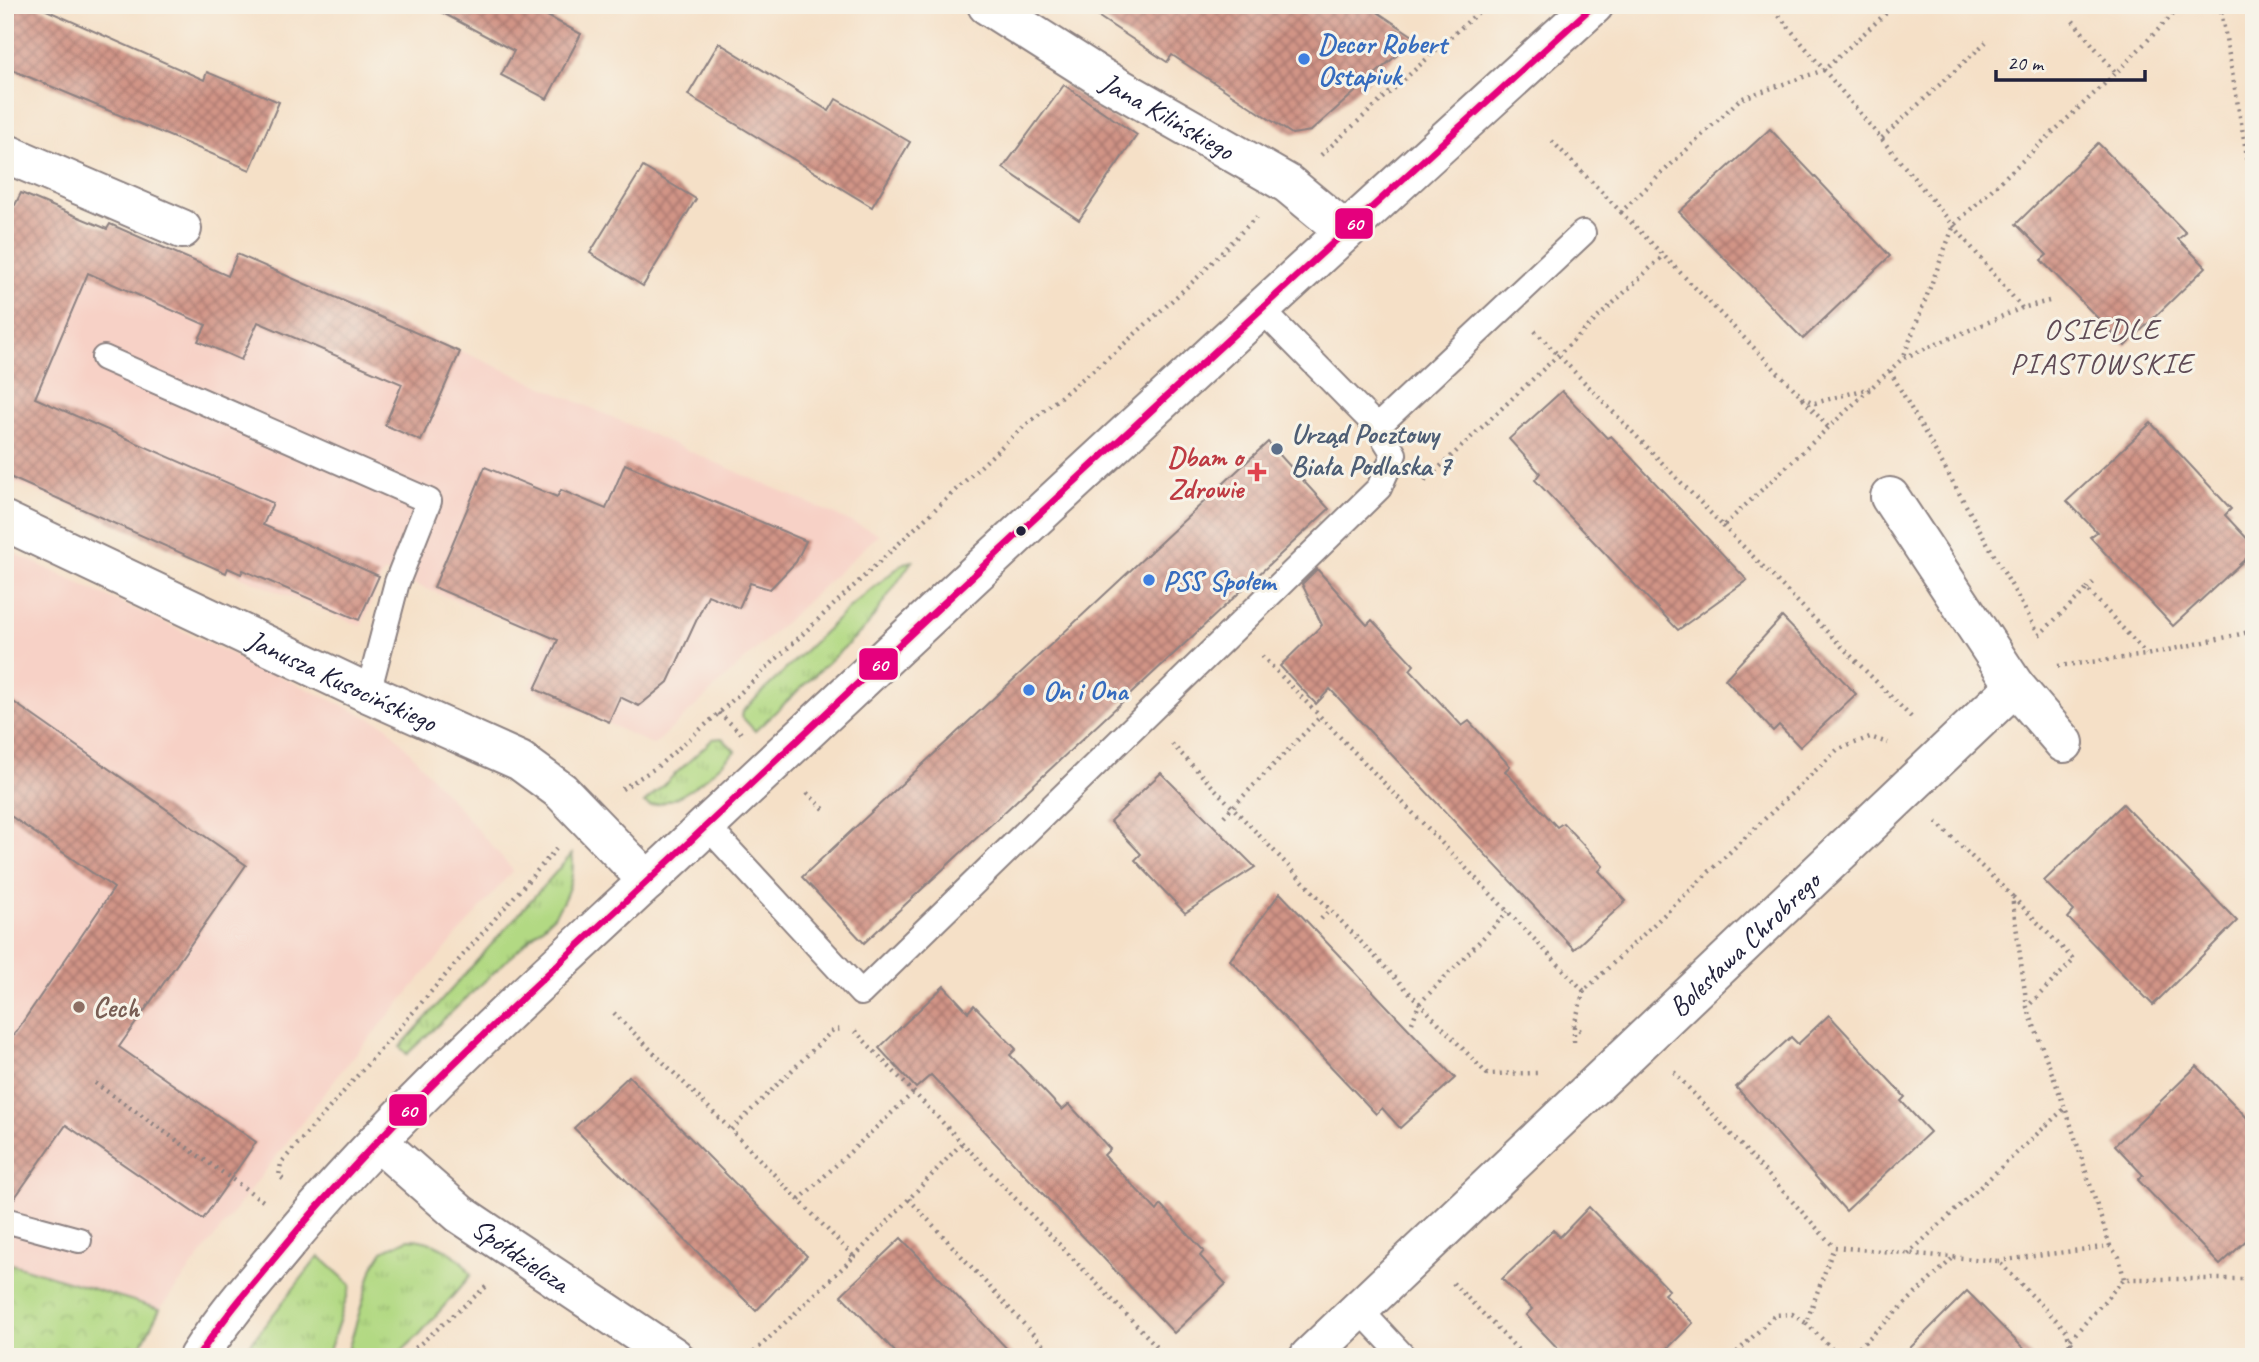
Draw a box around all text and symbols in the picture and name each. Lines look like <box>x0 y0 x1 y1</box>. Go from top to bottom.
place label: Decor Robert Ostapiuk <box>1318 26 1450 93</box>
scale bar <box>1996 38 2145 82</box>
text: 20 m <box>2007 50 2045 76</box>
marker: Decor Robert Ostapiuk <box>1296 51 1312 67</box>
street label: Jana Kilińskiego <box>1094 63 1242 168</box>
line badge: 60 <box>1334 207 1374 240</box>
text: 60 <box>1345 212 1365 236</box>
district label: OSIEDLE PIASTOWSKIE <box>2010 310 2196 382</box>
place label: Urząd Pocztowy Biała Podlaska 7 <box>1291 416 1453 483</box>
place label: Dbam o Zdrowie <box>1168 439 1246 506</box>
marker: Urząd Pocztowy Biała Podlaska 7 <box>1269 441 1285 457</box>
marker: Dbam o Zdrowie <box>1249 464 1265 480</box>
unlabelled marker <box>1014 524 1028 538</box>
place label: PSS Społem <box>1163 563 1278 598</box>
marker: PSS Społem <box>1141 572 1157 588</box>
street label: Janusza Kusocińskiego <box>241 620 444 740</box>
line badge: 60 <box>858 647 899 681</box>
text: 60 <box>870 653 890 677</box>
place label: On i Ona <box>1043 673 1130 708</box>
marker: On i Ona <box>1021 682 1037 698</box>
street label: Bolesława Chrobrego <box>1661 861 1829 1024</box>
place label: Cech <box>93 990 140 1025</box>
marker: Cech <box>71 999 87 1015</box>
line badge: 60 <box>388 1093 428 1127</box>
text: 60 <box>399 1099 419 1123</box>
street label: Spółdzielcza <box>466 1210 578 1301</box>

